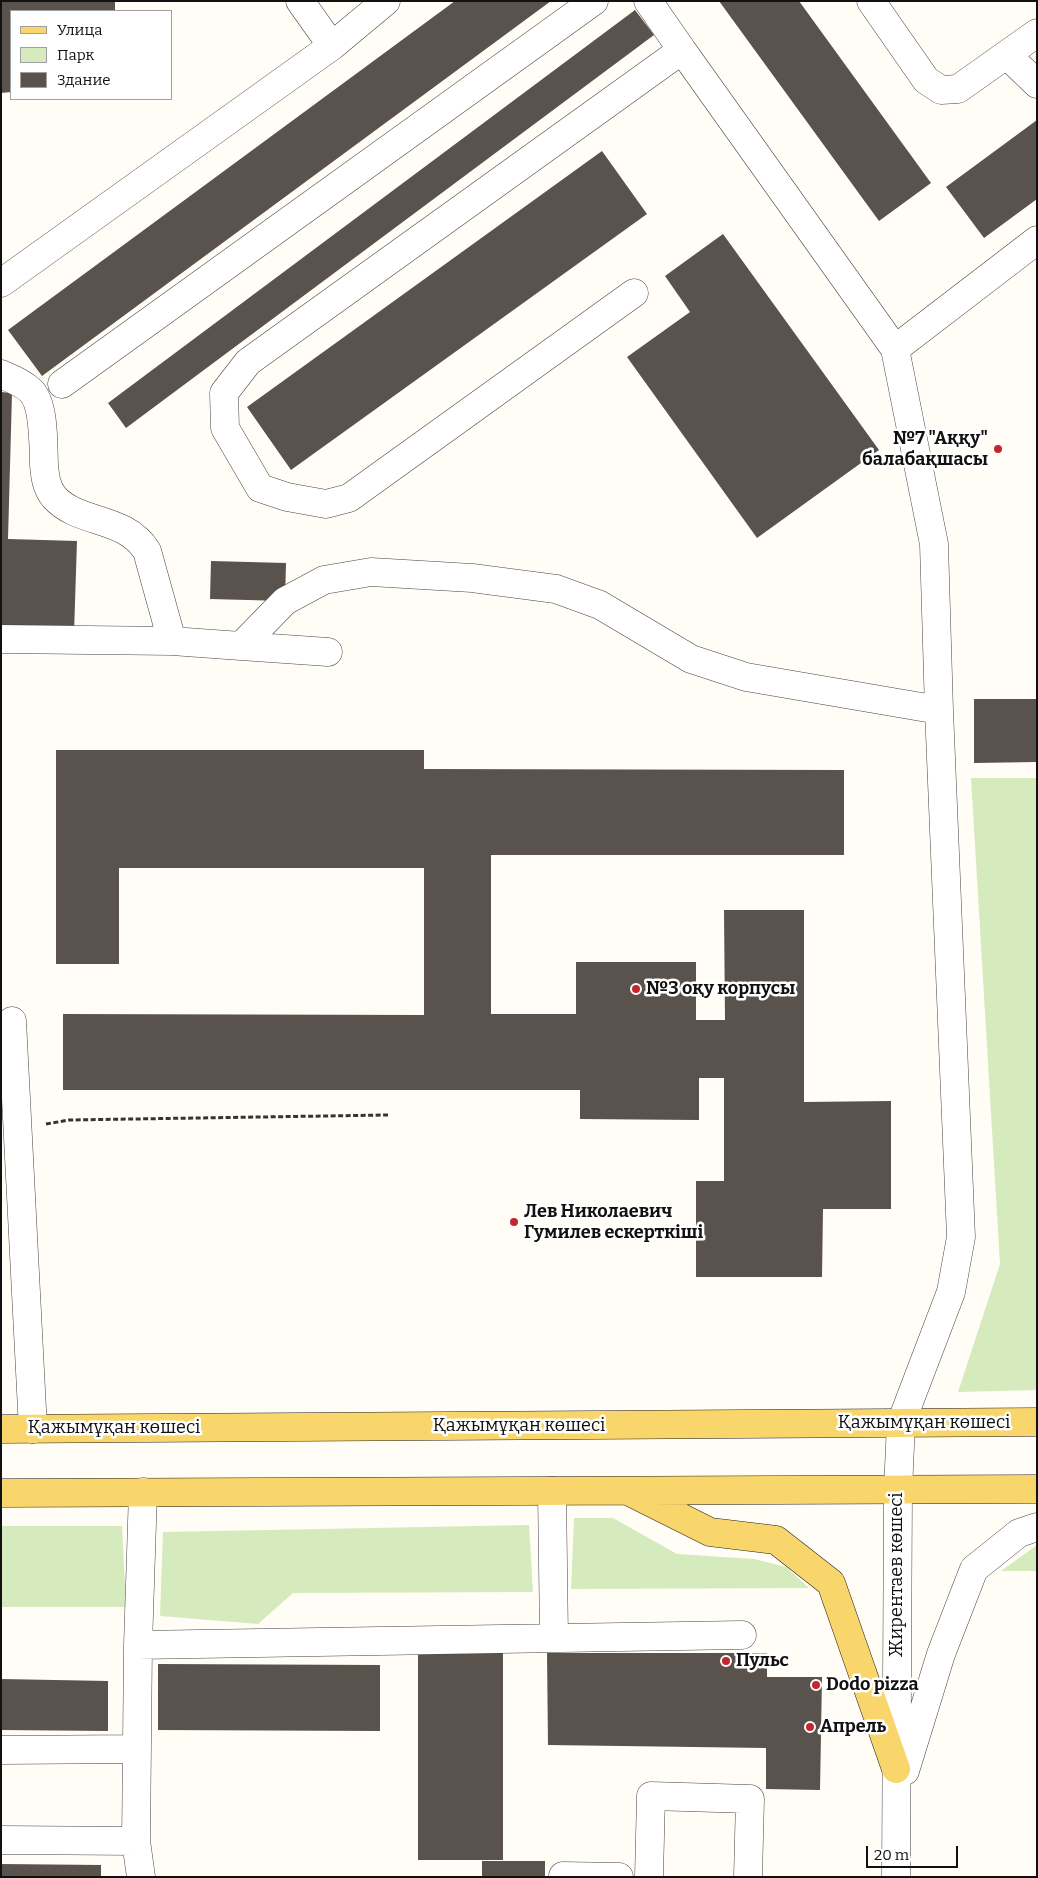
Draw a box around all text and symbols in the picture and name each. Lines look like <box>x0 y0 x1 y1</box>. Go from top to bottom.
legend <box>10 10 172 100</box>
text: Улица <box>57 21 103 39</box>
text: Парк <box>57 46 94 64</box>
text: Здание <box>57 71 111 89</box>
place label: №7 "Аққу" балабақшасы <box>862 428 988 470</box>
marker: №7 "Аққу" балабақшасы <box>992 443 1004 455</box>
place label: №3 оқу корпусы <box>646 978 795 1000</box>
marker: №3 оқу корпусы <box>630 983 642 995</box>
place label: Лев Николаевич Гумилев ескерткіші <box>524 1201 703 1244</box>
marker: Лев Николаевич Гумилев ескерткіші <box>508 1216 520 1228</box>
street label: Қажымұқан көшесі <box>838 1412 1010 1434</box>
street label: Қажымұқан көшесі <box>433 1415 605 1437</box>
street label: Қажымұқан көшесі <box>28 1417 200 1439</box>
street label: Жирентаев көшесі <box>886 1492 908 1658</box>
place label: Пульс <box>736 1650 789 1672</box>
marker: Пульс <box>720 1655 732 1667</box>
place label: Dodo pizza <box>826 1674 919 1696</box>
marker: Dodo pizza <box>810 1679 822 1691</box>
place label: Апрель <box>820 1716 886 1738</box>
marker: Апрель <box>804 1721 816 1733</box>
scale bar <box>868 1836 960 1868</box>
text: 20 m <box>874 1846 909 1864</box>

